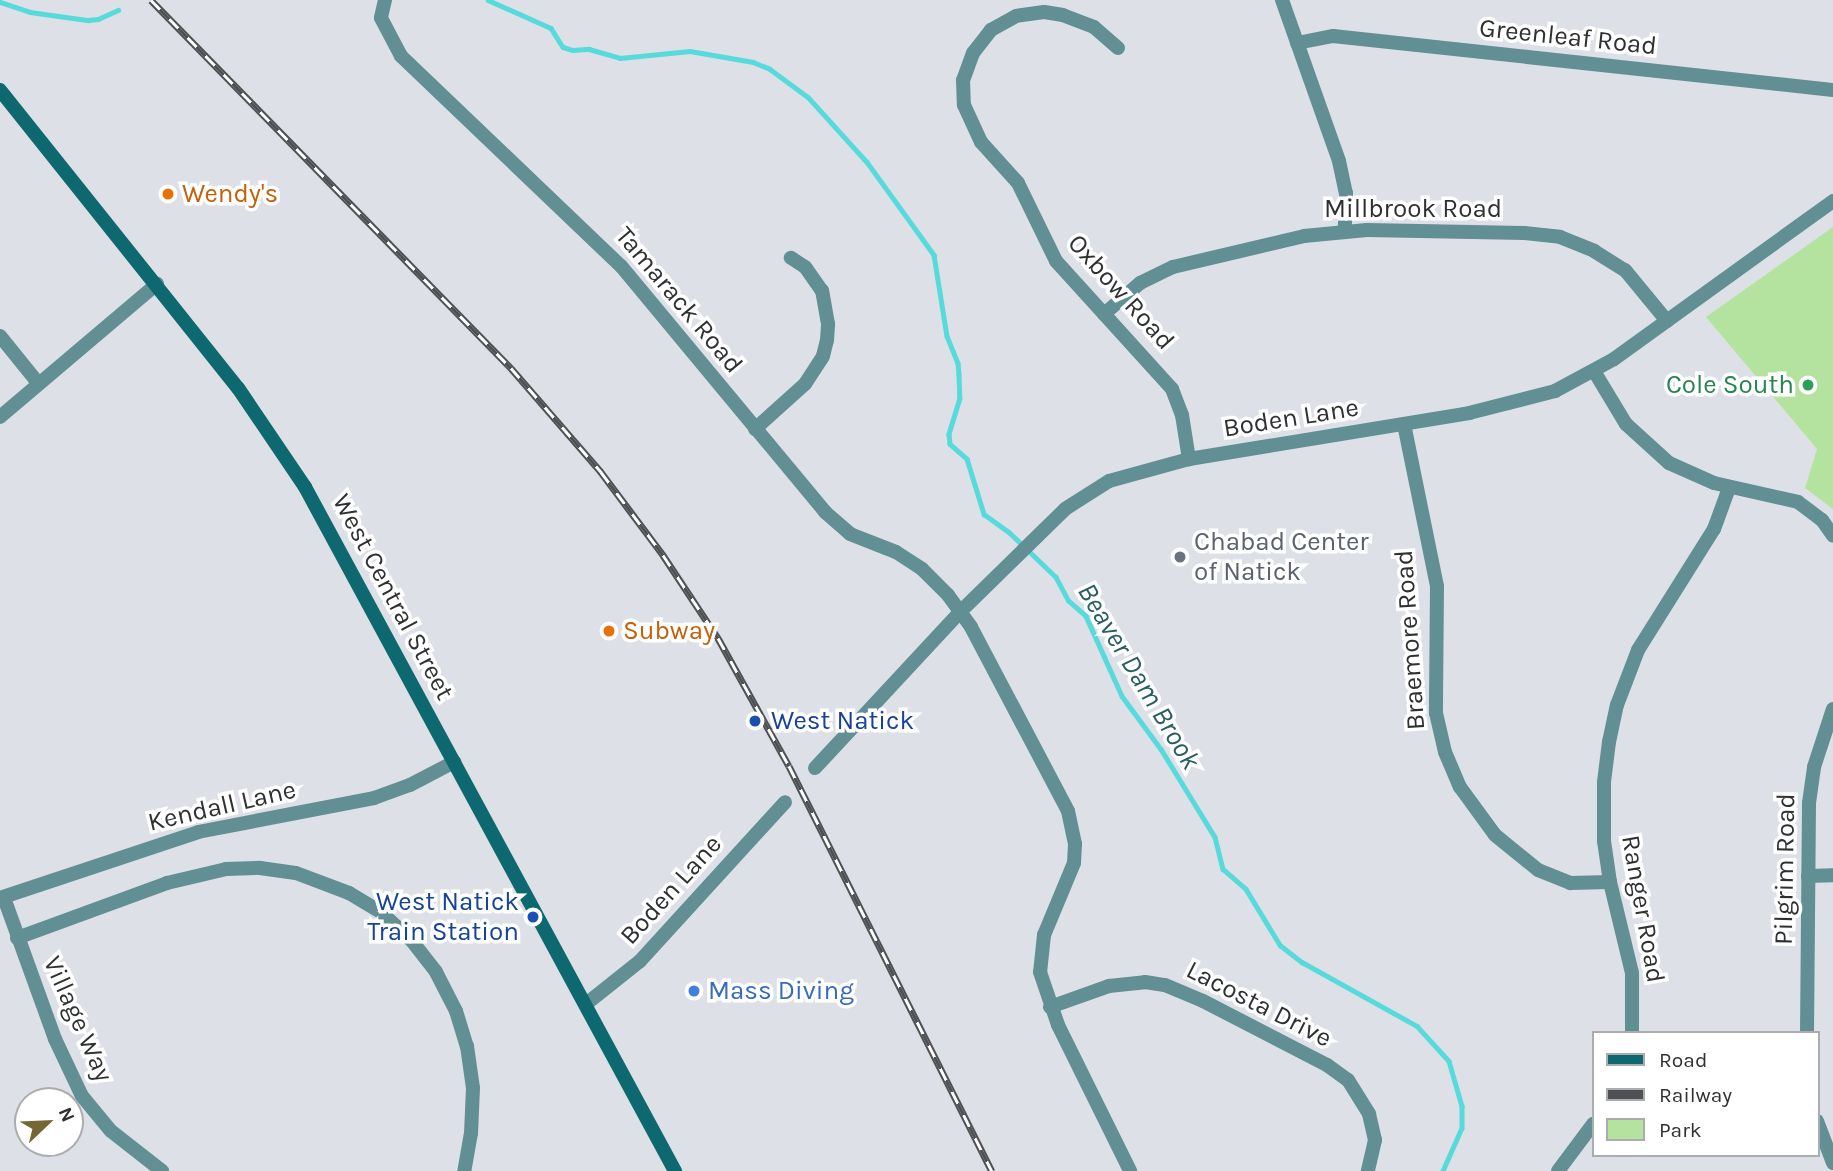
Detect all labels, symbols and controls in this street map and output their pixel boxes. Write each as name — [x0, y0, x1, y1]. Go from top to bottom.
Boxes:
street label: Greenleaf Road — [1478, 12, 1658, 62]
place label: Wendy's — [182, 178, 278, 210]
marker: Wendy's — [160, 186, 176, 202]
street label: Millbrook Road — [1324, 193, 1502, 225]
street label: Tamarack Road — [609, 220, 749, 380]
street label: Oxbow Road — [1061, 228, 1181, 356]
place label: Cole South — [1666, 369, 1794, 401]
marker: Cole South — [1800, 377, 1816, 393]
street label: Boden Lane — [1221, 392, 1361, 444]
street label: West Central Street — [326, 489, 460, 705]
place label: Chabad Center of Natick — [1194, 526, 1369, 588]
marker: Chabad Center of Natick — [1172, 549, 1188, 565]
street label: Braemore Road — [1388, 549, 1432, 731]
water label: Beaver Dam Brook — [1070, 577, 1208, 775]
place label: Subway — [623, 615, 715, 647]
marker: Subway — [601, 623, 617, 639]
place label: West Natick — [771, 705, 914, 737]
marker: West Natick — [745, 711, 765, 731]
street label: Kendall Lane — [145, 774, 299, 838]
street label: Pilgrim Road — [1768, 793, 1802, 945]
street label: Boden Lane — [614, 829, 728, 951]
street label: Ranger Road — [1615, 833, 1671, 985]
place label: West Natick Train Station — [367, 886, 519, 948]
marker: West Natick Train Station — [525, 909, 541, 925]
street label: Village Way — [36, 951, 120, 1087]
street label: Lacosta Drive — [1181, 954, 1337, 1054]
place label: Mass Diving — [708, 975, 854, 1007]
marker: Mass Diving — [686, 983, 702, 999]
legend — [1591, 1031, 1819, 1157]
text: Road — [1659, 1048, 1707, 1072]
text: Railway — [1659, 1083, 1732, 1107]
north arrow — [14, 1087, 84, 1157]
text: N — [54, 1104, 79, 1125]
text: Park — [1659, 1118, 1702, 1142]

